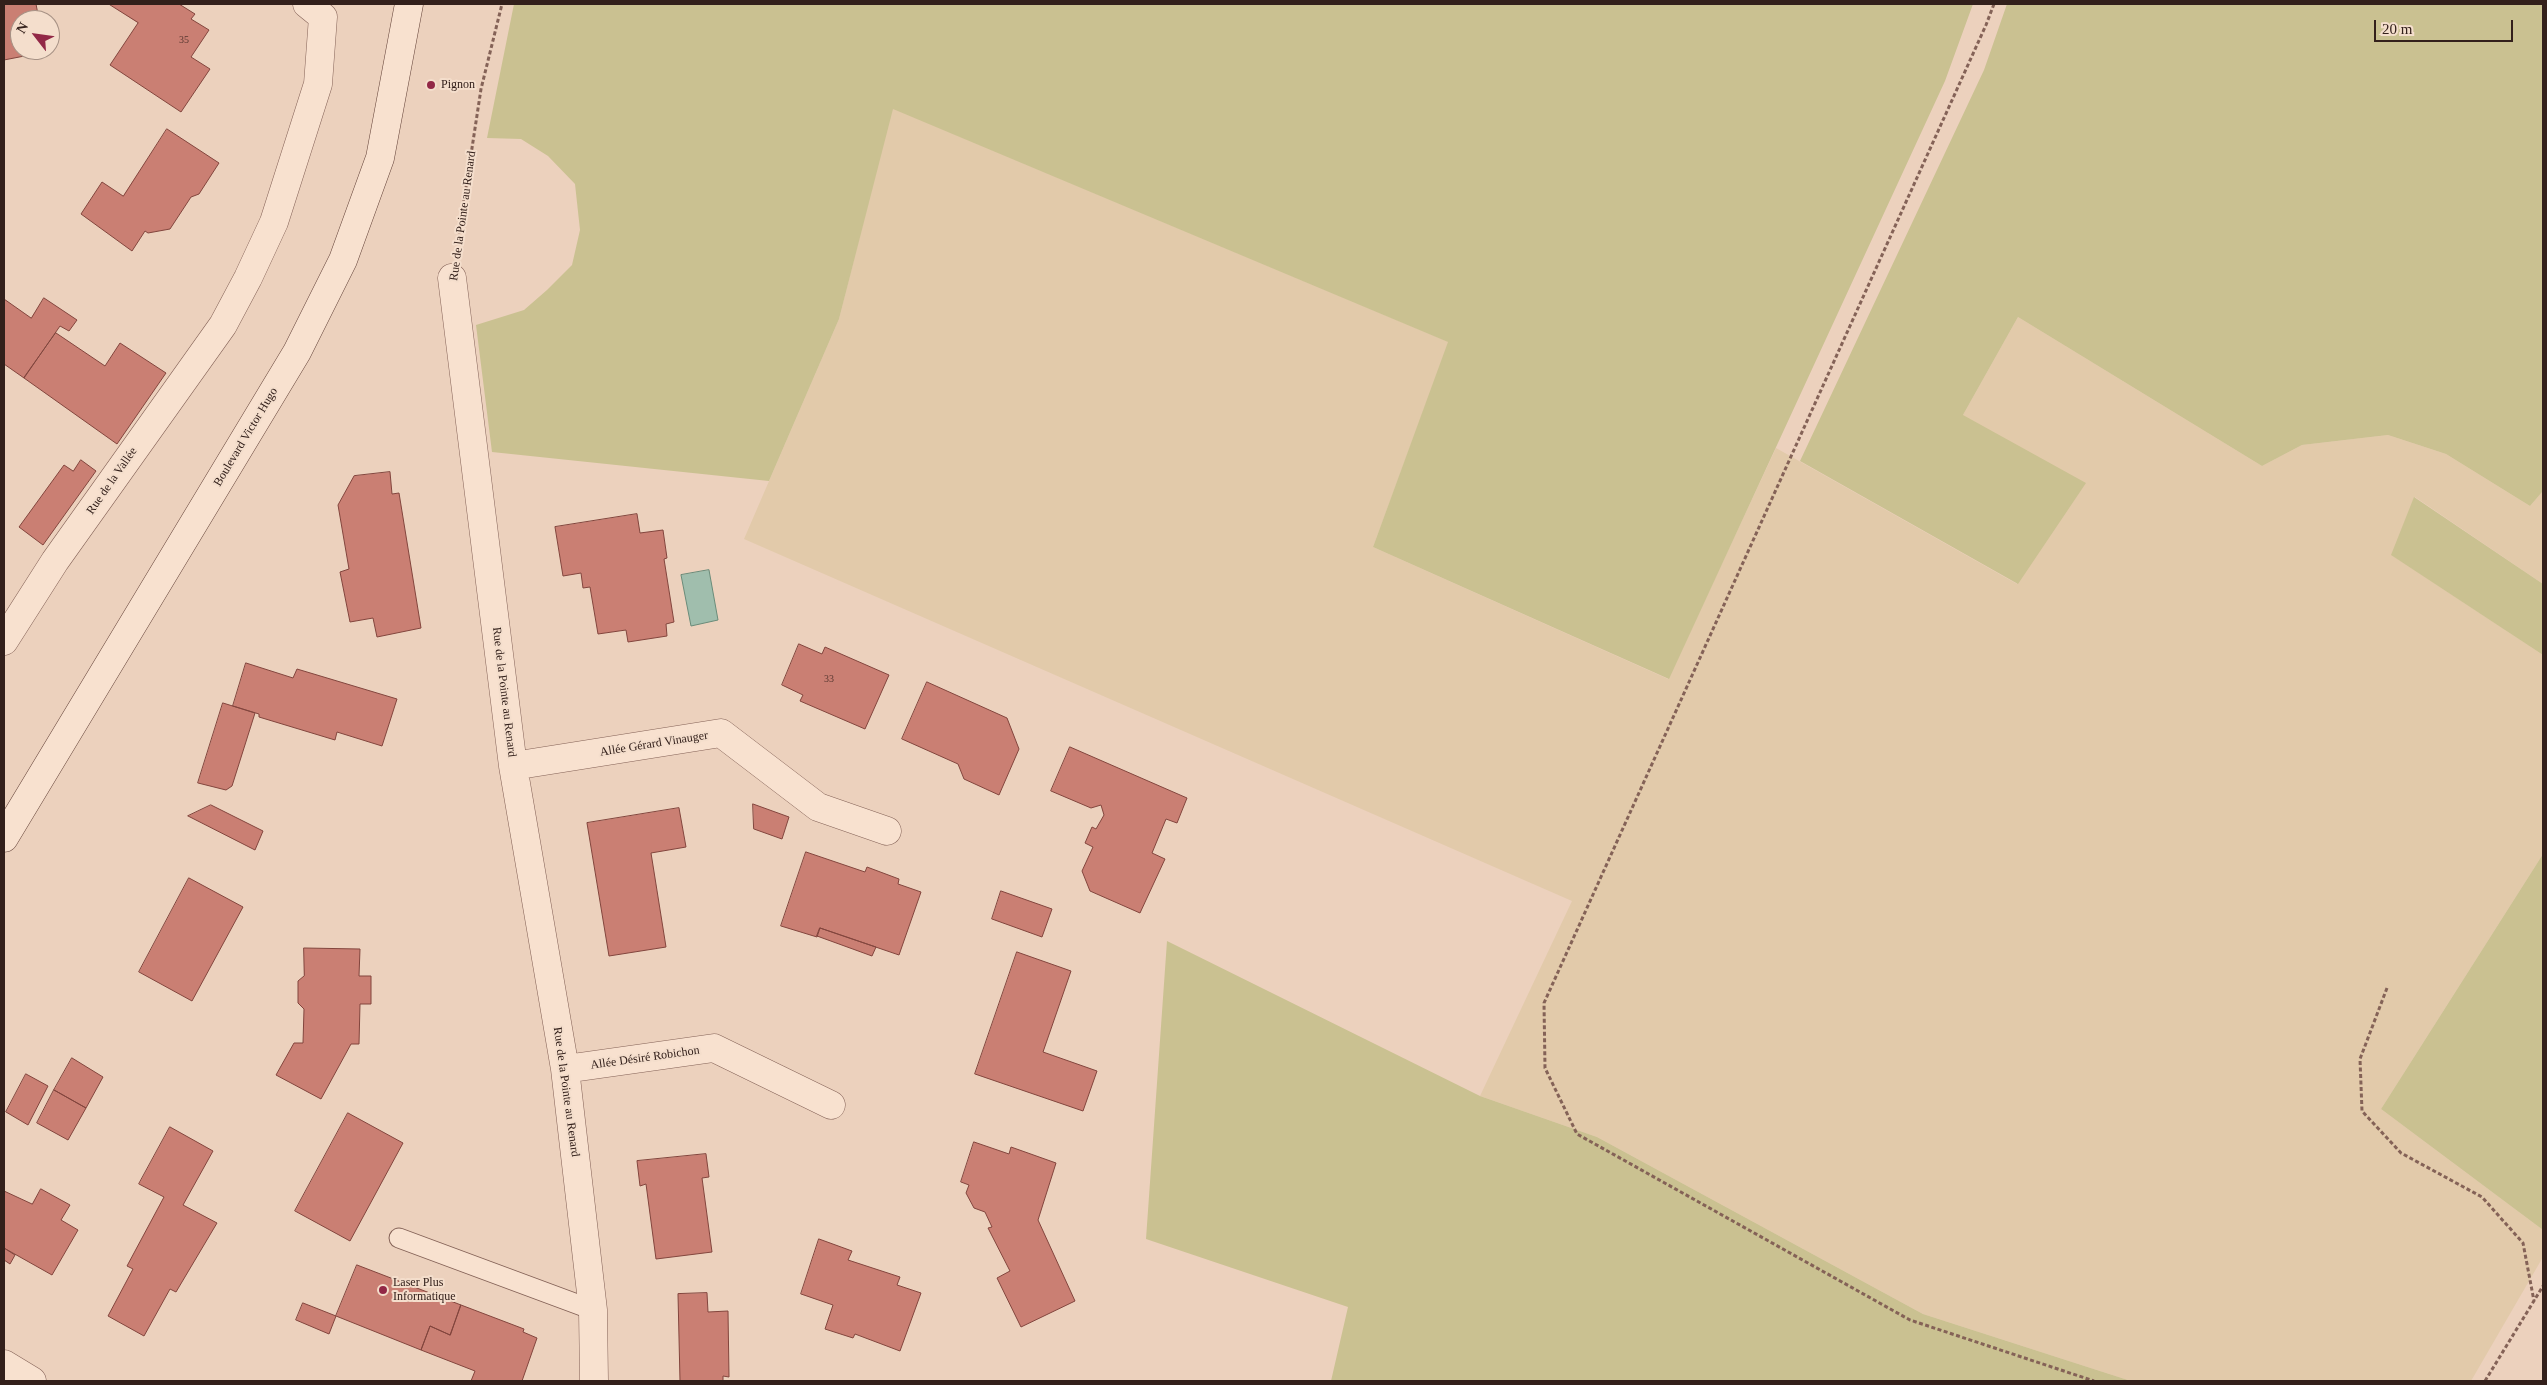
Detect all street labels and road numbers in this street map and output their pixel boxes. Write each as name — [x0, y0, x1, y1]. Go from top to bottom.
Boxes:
street label: Rue de la Pointe au Renard — [447, 150, 479, 282]
street label: Boulevard Victor Hugo — [211, 385, 281, 489]
street label: Rue de la Vallée — [84, 445, 140, 517]
street label: Rue de la Pointe au Renard — [489, 626, 519, 758]
street label: Allée Gérard Vinauger — [599, 728, 709, 760]
street label: Rue de la Pointe au Renard — [550, 1026, 582, 1158]
street label: Allée Désiré Robichon — [590, 1043, 700, 1073]

